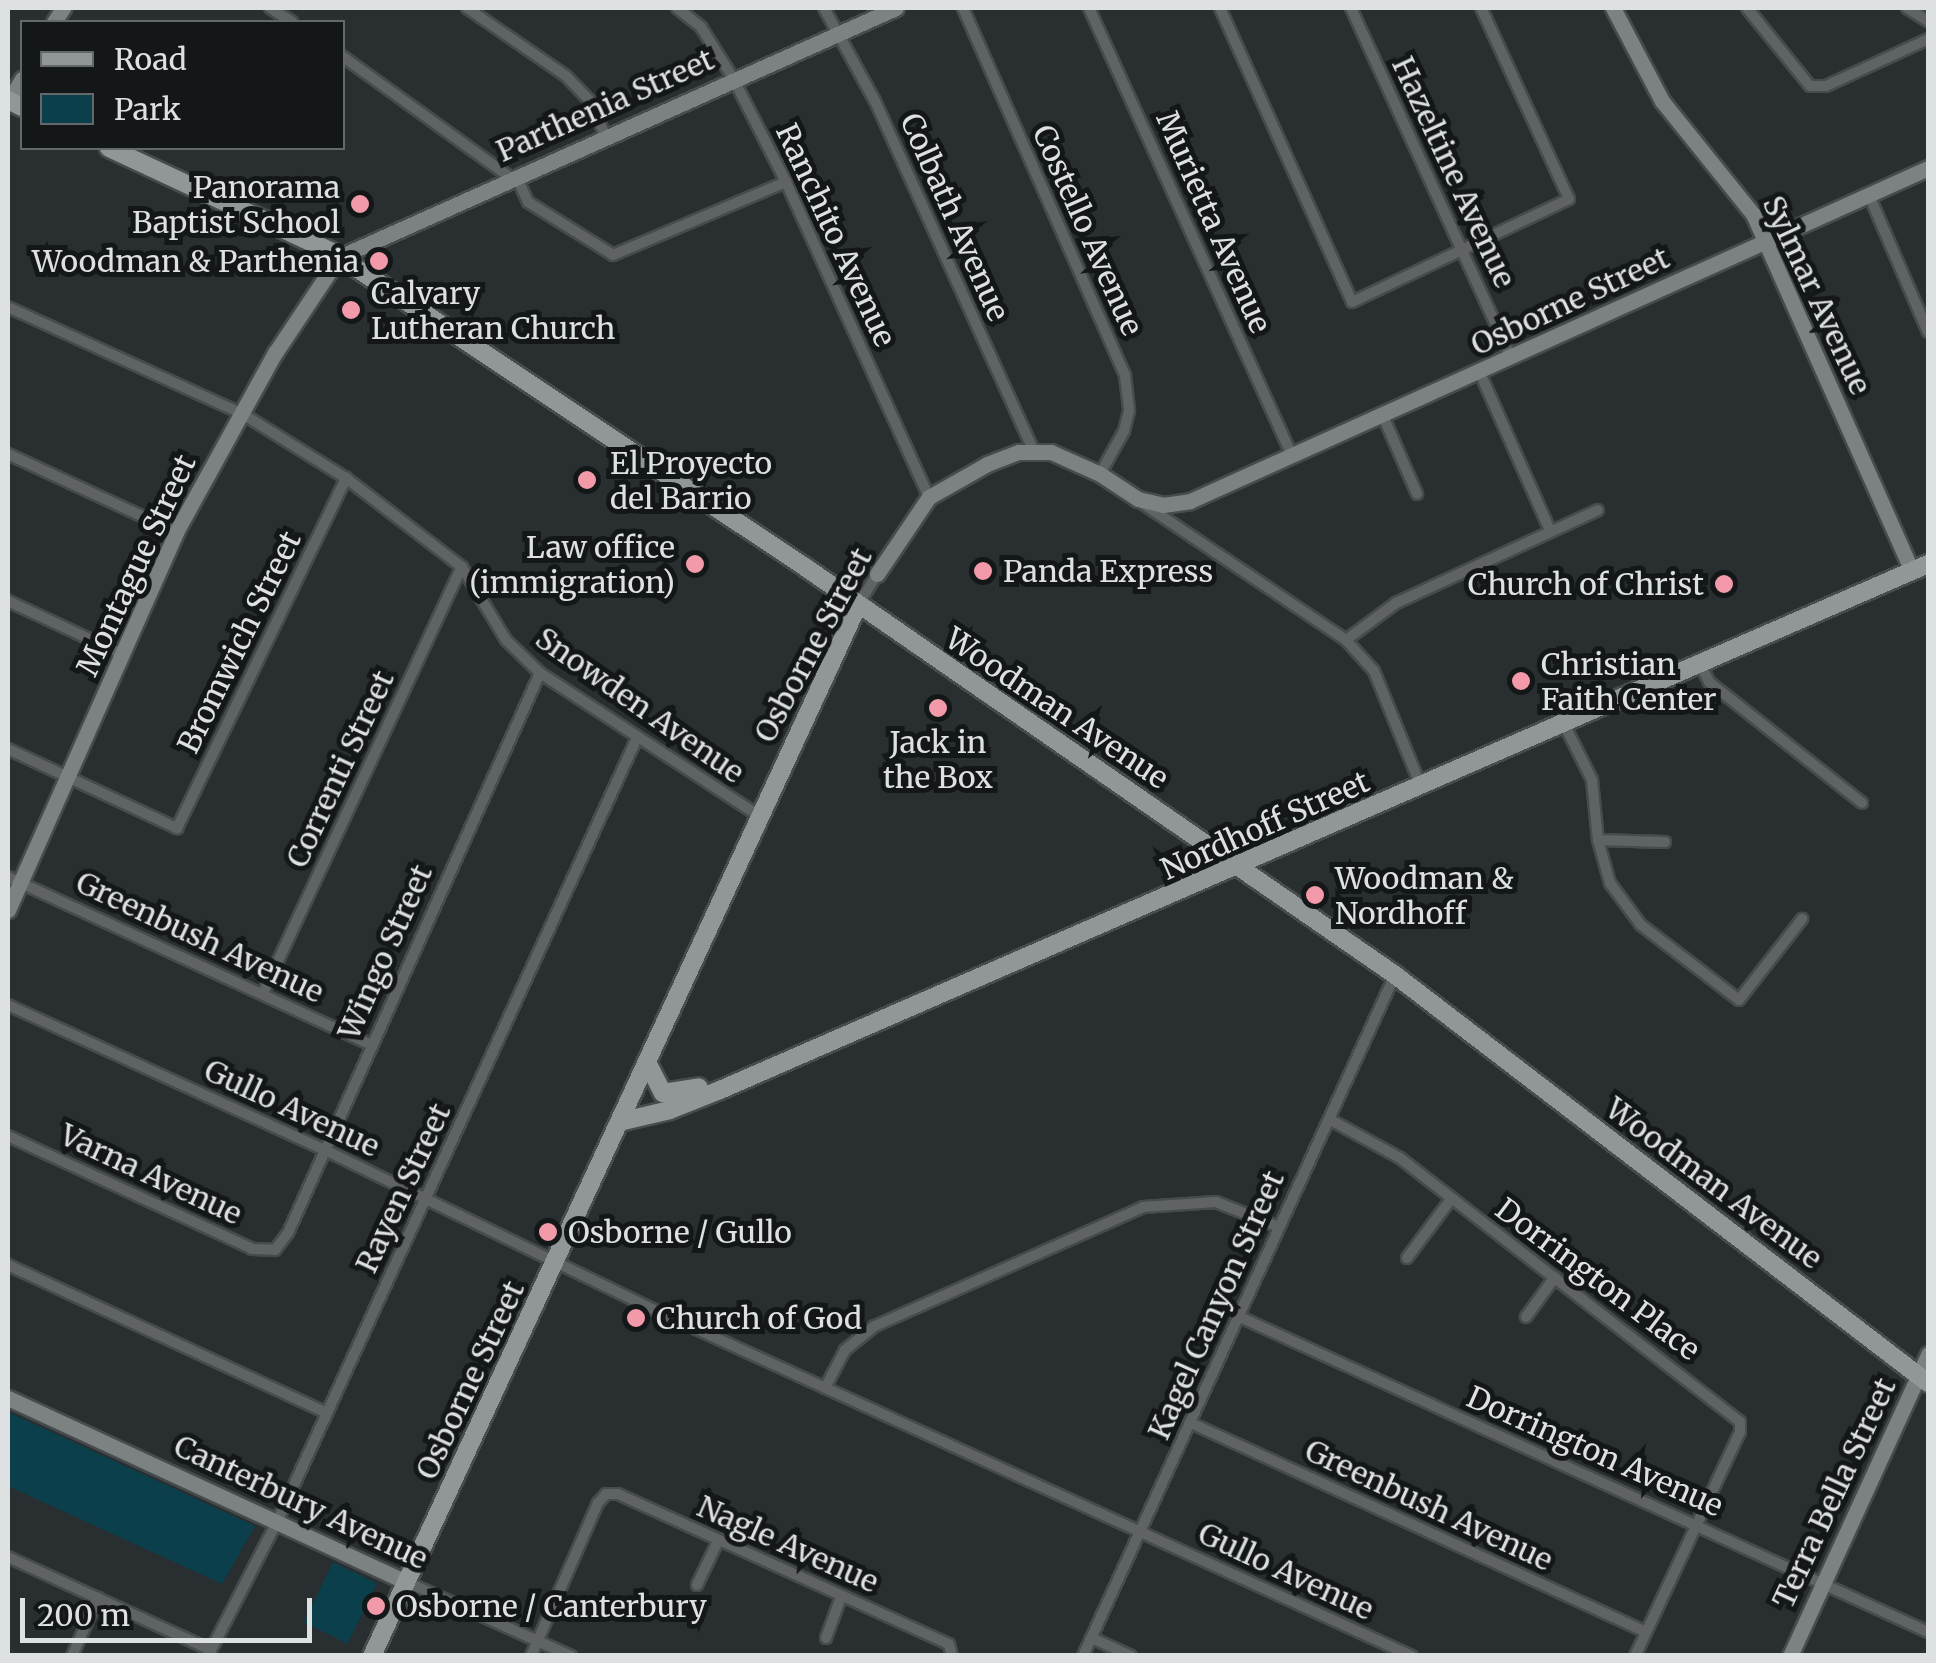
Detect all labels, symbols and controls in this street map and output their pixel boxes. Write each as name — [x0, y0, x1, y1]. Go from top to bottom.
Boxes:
legend — [20, 20, 345, 150]
text: Road — [114, 40, 187, 78]
street label: Parthenia Street — [491, 41, 719, 169]
street label: Hazeltine Avenue — [1385, 51, 1523, 293]
text: Park — [114, 90, 181, 128]
street label: Murietta Avenue — [1149, 106, 1279, 338]
street label: Colbath Avenue — [893, 108, 1017, 326]
street label: Ranchito Avenue — [769, 118, 903, 352]
street label: Costello Avenue — [1025, 119, 1151, 341]
place label: Panorama Baptist School — [132, 169, 340, 240]
street label: Sylmar Avenue — [1755, 190, 1879, 400]
marker: Panorama Baptist School — [349, 193, 371, 215]
street label: Osborne Street — [1465, 239, 1675, 363]
place label: Woodman & Parthenia — [32, 243, 359, 279]
marker: Woodman & Parthenia — [368, 250, 390, 272]
place label: Calvary Lutheran Church — [371, 275, 615, 346]
marker: Calvary Lutheran Church — [340, 299, 362, 321]
place label: El Proyecto del Barrio — [610, 445, 772, 516]
street label: Montague Street — [69, 449, 203, 681]
marker: El Proyecto del Barrio — [574, 467, 600, 493]
street label: Bromwich Street — [170, 525, 308, 759]
place label: Law office (immigration) — [469, 529, 675, 600]
street label: Osborne Street — [747, 542, 879, 748]
marker: Law office (immigration) — [684, 553, 706, 575]
place label: Panda Express — [1003, 553, 1213, 589]
marker: Panda Express — [972, 560, 994, 582]
place label: Church of Christ — [1468, 566, 1704, 602]
marker: Church of Christ — [1713, 573, 1735, 595]
street label: Snowden Avenue — [529, 620, 751, 790]
street label: Woodman Avenue — [939, 620, 1175, 796]
place label: Christian Faith Center — [1541, 646, 1716, 716]
street label: Correnti Street — [279, 665, 401, 873]
marker: Christian Faith Center — [1510, 670, 1532, 692]
marker: Jack in the Box — [927, 697, 949, 719]
place label: Jack in the Box — [883, 724, 993, 794]
street label: Nordhoff Street — [1155, 763, 1375, 887]
street label: Wingo Street — [330, 859, 440, 1045]
place label: Woodman & Nordhoff — [1335, 860, 1514, 930]
street label: Greenbush Avenue — [71, 864, 329, 1010]
marker: Woodman & Nordhoff — [1304, 884, 1326, 906]
street label: Gullo Avenue — [199, 1052, 385, 1164]
street label: Woodman Avenue — [1599, 1090, 1829, 1276]
street label: Rayen Street — [348, 1098, 458, 1278]
street label: Varna Avenue — [54, 1116, 248, 1232]
street label: Kagel Canyon Street — [1141, 1165, 1291, 1445]
street label: Dorrington Place — [1489, 1191, 1707, 1367]
place label: Osborne / Gullo — [568, 1214, 792, 1250]
marker: Osborne / Gullo — [537, 1221, 559, 1243]
street label: Osborne Street — [408, 1275, 532, 1485]
place label: Church of God — [656, 1300, 862, 1336]
marker: Church of God — [625, 1307, 647, 1329]
street label: Terra Bella Street — [1765, 1372, 1903, 1614]
street label: Dorrington Avenue — [1462, 1378, 1728, 1524]
street label: Canterbury Avenue — [169, 1427, 433, 1577]
street label: Greenbush Avenue — [1300, 1432, 1558, 1578]
street label: Nagle Avenue — [692, 1488, 884, 1600]
street label: Gullo Avenue — [1193, 1515, 1379, 1627]
scale bar — [25, 1578, 318, 1640]
place label: Osborne / Canterbury — [396, 1588, 707, 1624]
marker: Osborne / Canterbury — [365, 1595, 387, 1617]
text: 200 m — [37, 1596, 130, 1634]

